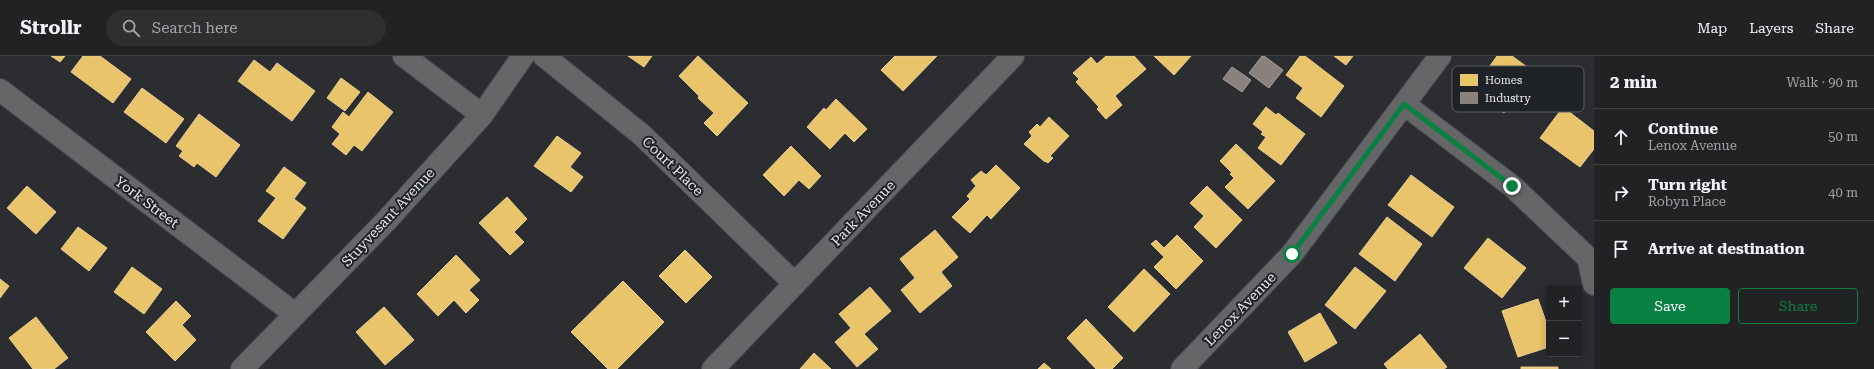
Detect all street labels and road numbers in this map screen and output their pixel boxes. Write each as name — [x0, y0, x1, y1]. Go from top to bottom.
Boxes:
street label: Court Place — [639, 133, 707, 199]
street label: Stuyvesant Avenue — [338, 164, 438, 270]
street label: York Street — [112, 173, 182, 231]
street label: Park Avenue — [828, 177, 898, 249]
street label: Lenox Avenue — [1201, 269, 1279, 349]

